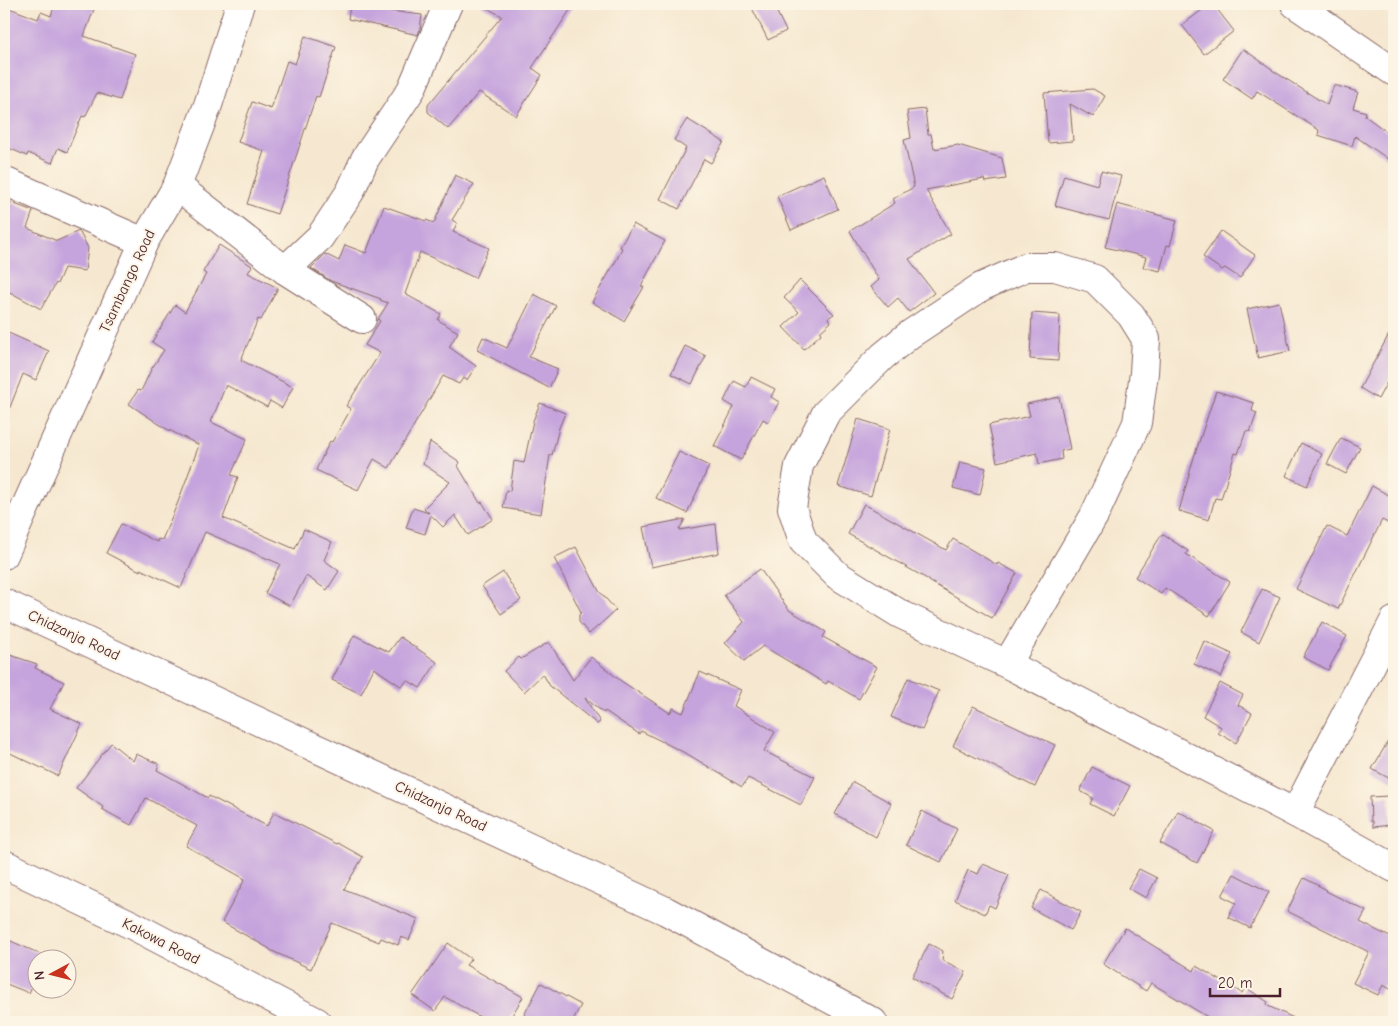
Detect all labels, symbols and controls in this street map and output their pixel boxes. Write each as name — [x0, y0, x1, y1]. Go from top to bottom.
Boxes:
street label: Tsambango Road — [95, 227, 159, 335]
street label: Chidzanja Road — [25, 606, 123, 664]
street label: Chidzanja Road — [392, 777, 490, 835]
street label: Kakowa Road — [119, 914, 203, 968]
north arrow — [28, 948, 78, 998]
scale bar — [1210, 966, 1280, 998]
text: N — [31, 970, 49, 981]
text: 20 m — [1218, 974, 1252, 992]

